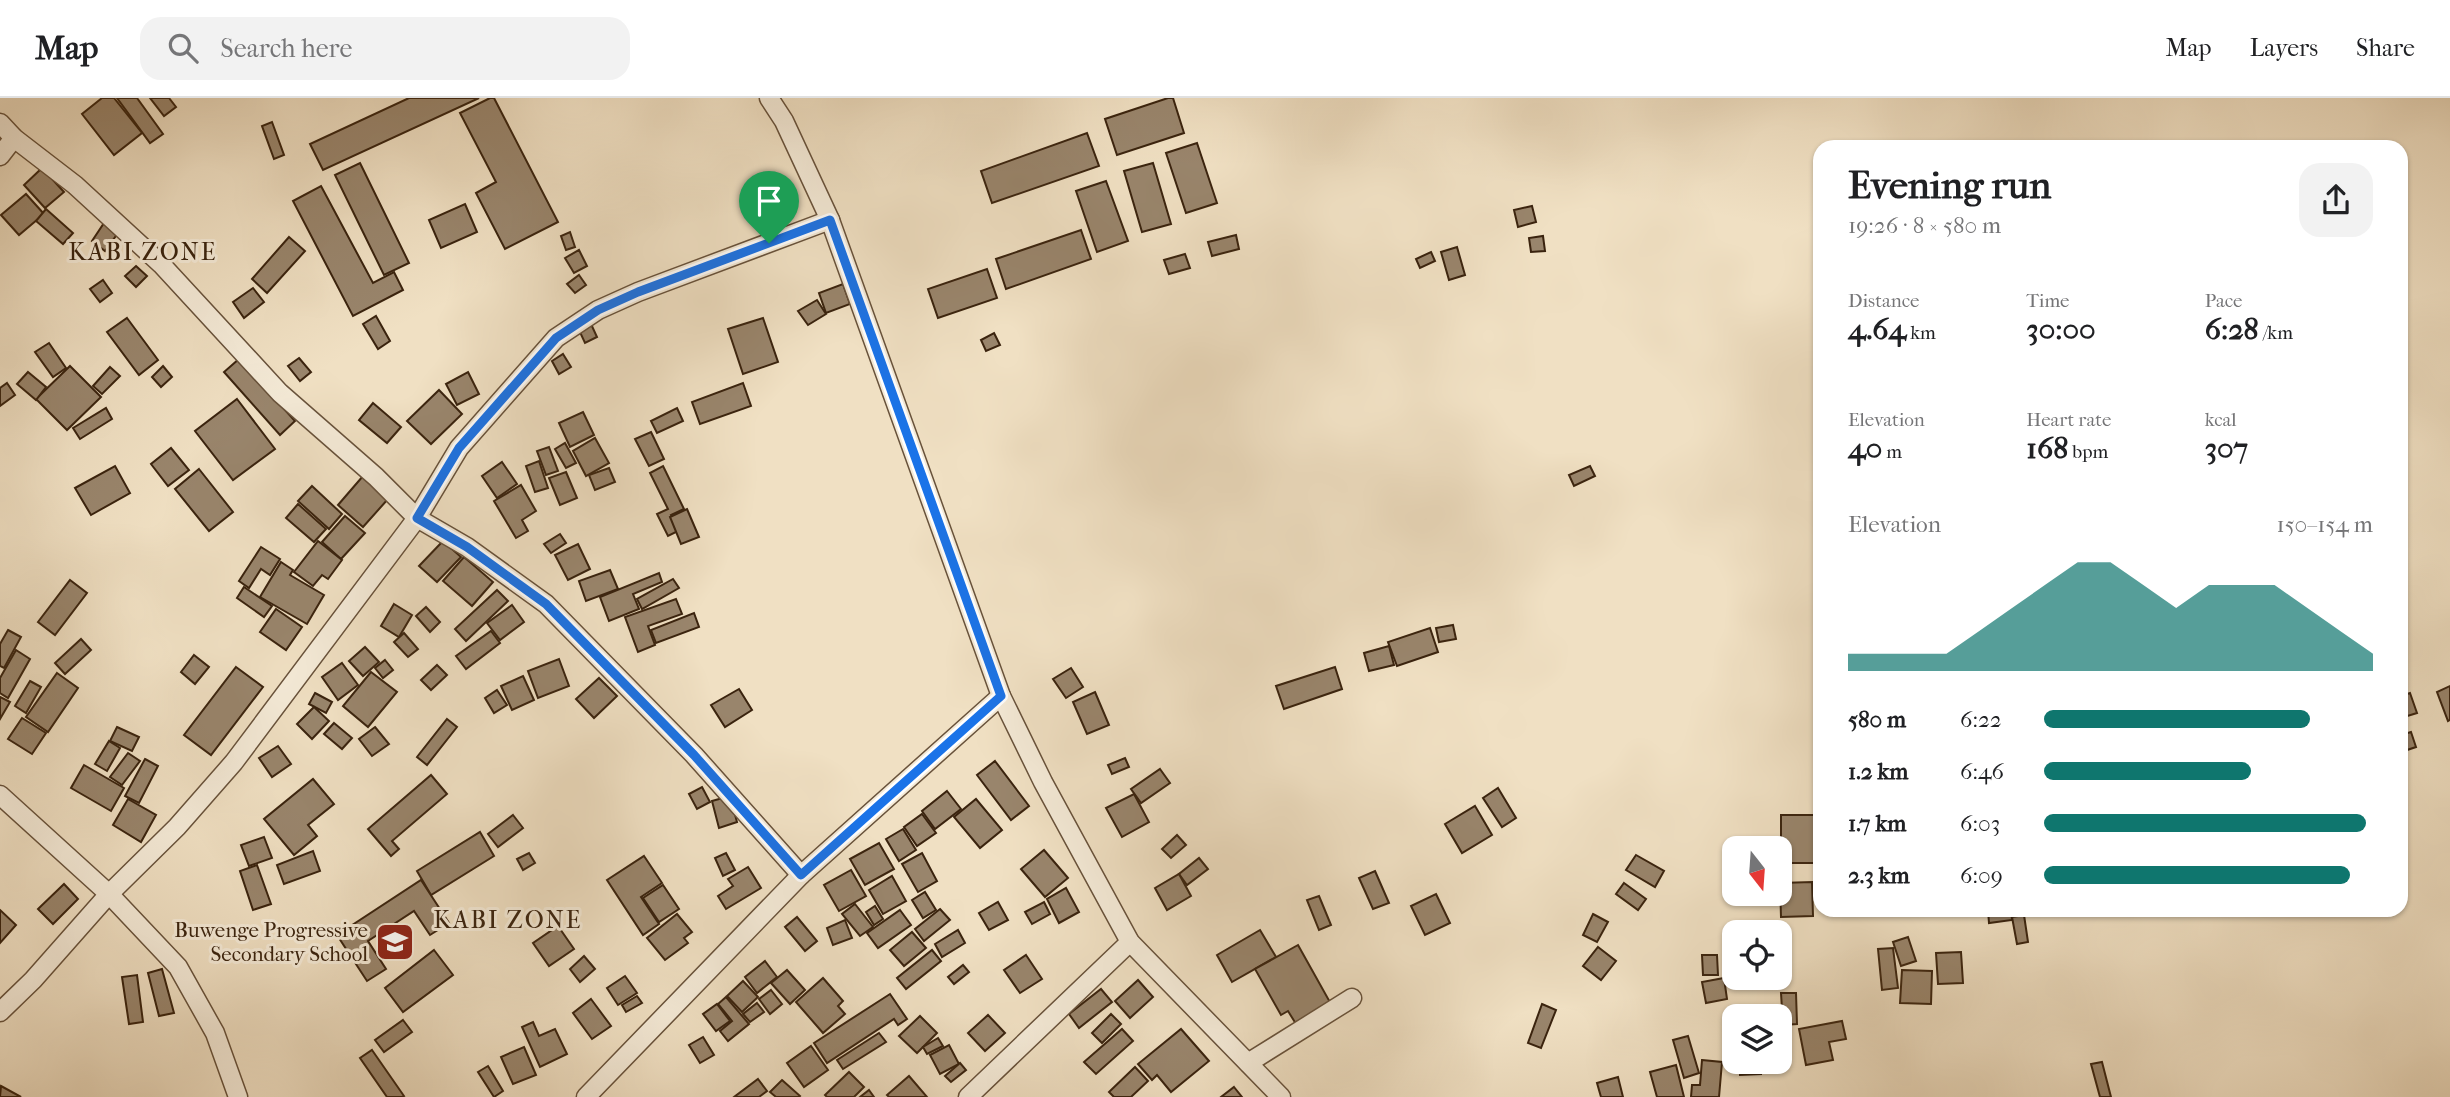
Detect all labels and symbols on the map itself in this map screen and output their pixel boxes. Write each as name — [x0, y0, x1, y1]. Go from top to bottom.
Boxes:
pin — [739, 171, 799, 243]
district label: KABI ZONE — [69, 238, 217, 266]
north arrow — [1722, 836, 1792, 906]
district label: KABI ZONE — [434, 906, 582, 934]
place label: Buwenge Progressive Secondary School — [174, 918, 368, 966]
school or university icon: Buwenge Progressive Secondary School — [374, 921, 416, 963]

